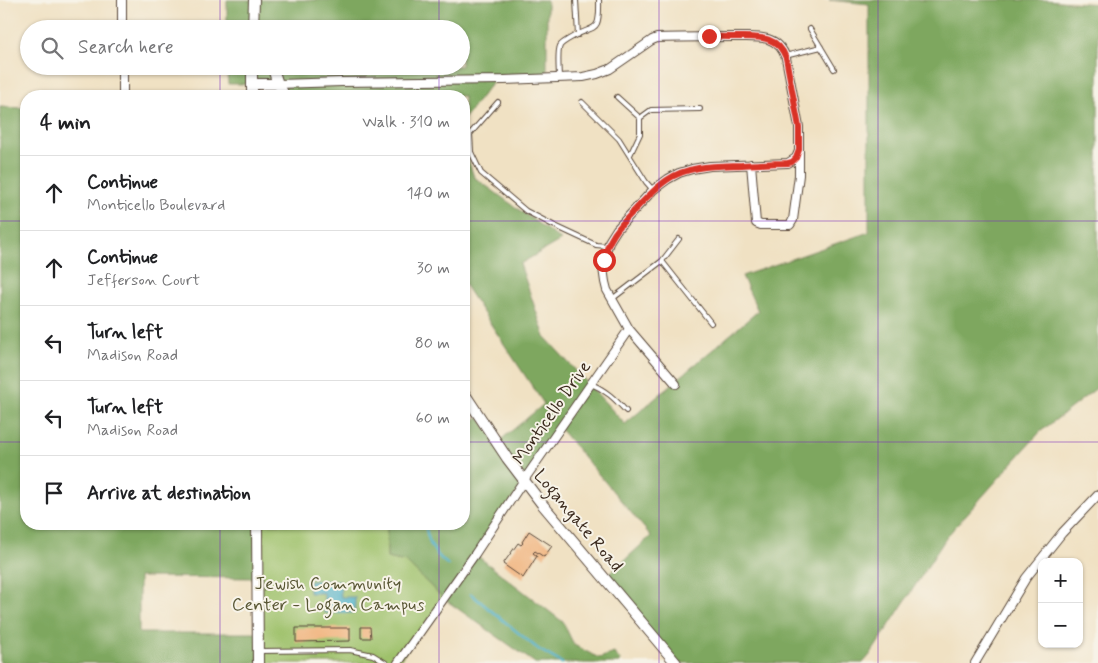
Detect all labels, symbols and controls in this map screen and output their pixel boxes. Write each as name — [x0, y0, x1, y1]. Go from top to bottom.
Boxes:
search box — [20, 20, 470, 75]
route end — [698, 25, 721, 48]
icon: search — [38, 34, 66, 62]
text: Search here — [78, 35, 174, 60]
text: 4 min — [40, 109, 91, 137]
text: Walk · 310 m — [362, 112, 450, 133]
text: Continue — [87, 170, 158, 195]
icon: ahead — [40, 179, 68, 207]
text: 140 m — [406, 183, 450, 204]
text: Monticello Boulevard — [87, 195, 225, 216]
text: Continue — [87, 245, 158, 270]
route start — [593, 249, 616, 272]
icon: ahead — [40, 254, 68, 282]
text: 30 m — [417, 258, 450, 279]
text: Jefferson Court — [87, 270, 200, 291]
text: Turn left — [87, 320, 163, 345]
icon: left — [40, 329, 68, 357]
text: 80 m — [415, 333, 450, 354]
text: Madison Road — [87, 345, 178, 366]
street label: Monticello Drive — [507, 356, 597, 470]
text: Turn left — [87, 395, 163, 420]
icon: left — [40, 404, 68, 432]
text: 60 m — [416, 408, 450, 429]
text: Madison Road — [87, 420, 178, 441]
street label: Logangate Road — [526, 465, 628, 579]
icon: arrive — [40, 479, 68, 507]
text: Arrive at destination — [87, 481, 251, 506]
map controls — [1038, 558, 1083, 648]
button: + — [1038, 558, 1083, 603]
park label: Jewish Community Center - Logan Campus — [232, 572, 424, 619]
button: − — [1038, 603, 1083, 648]

